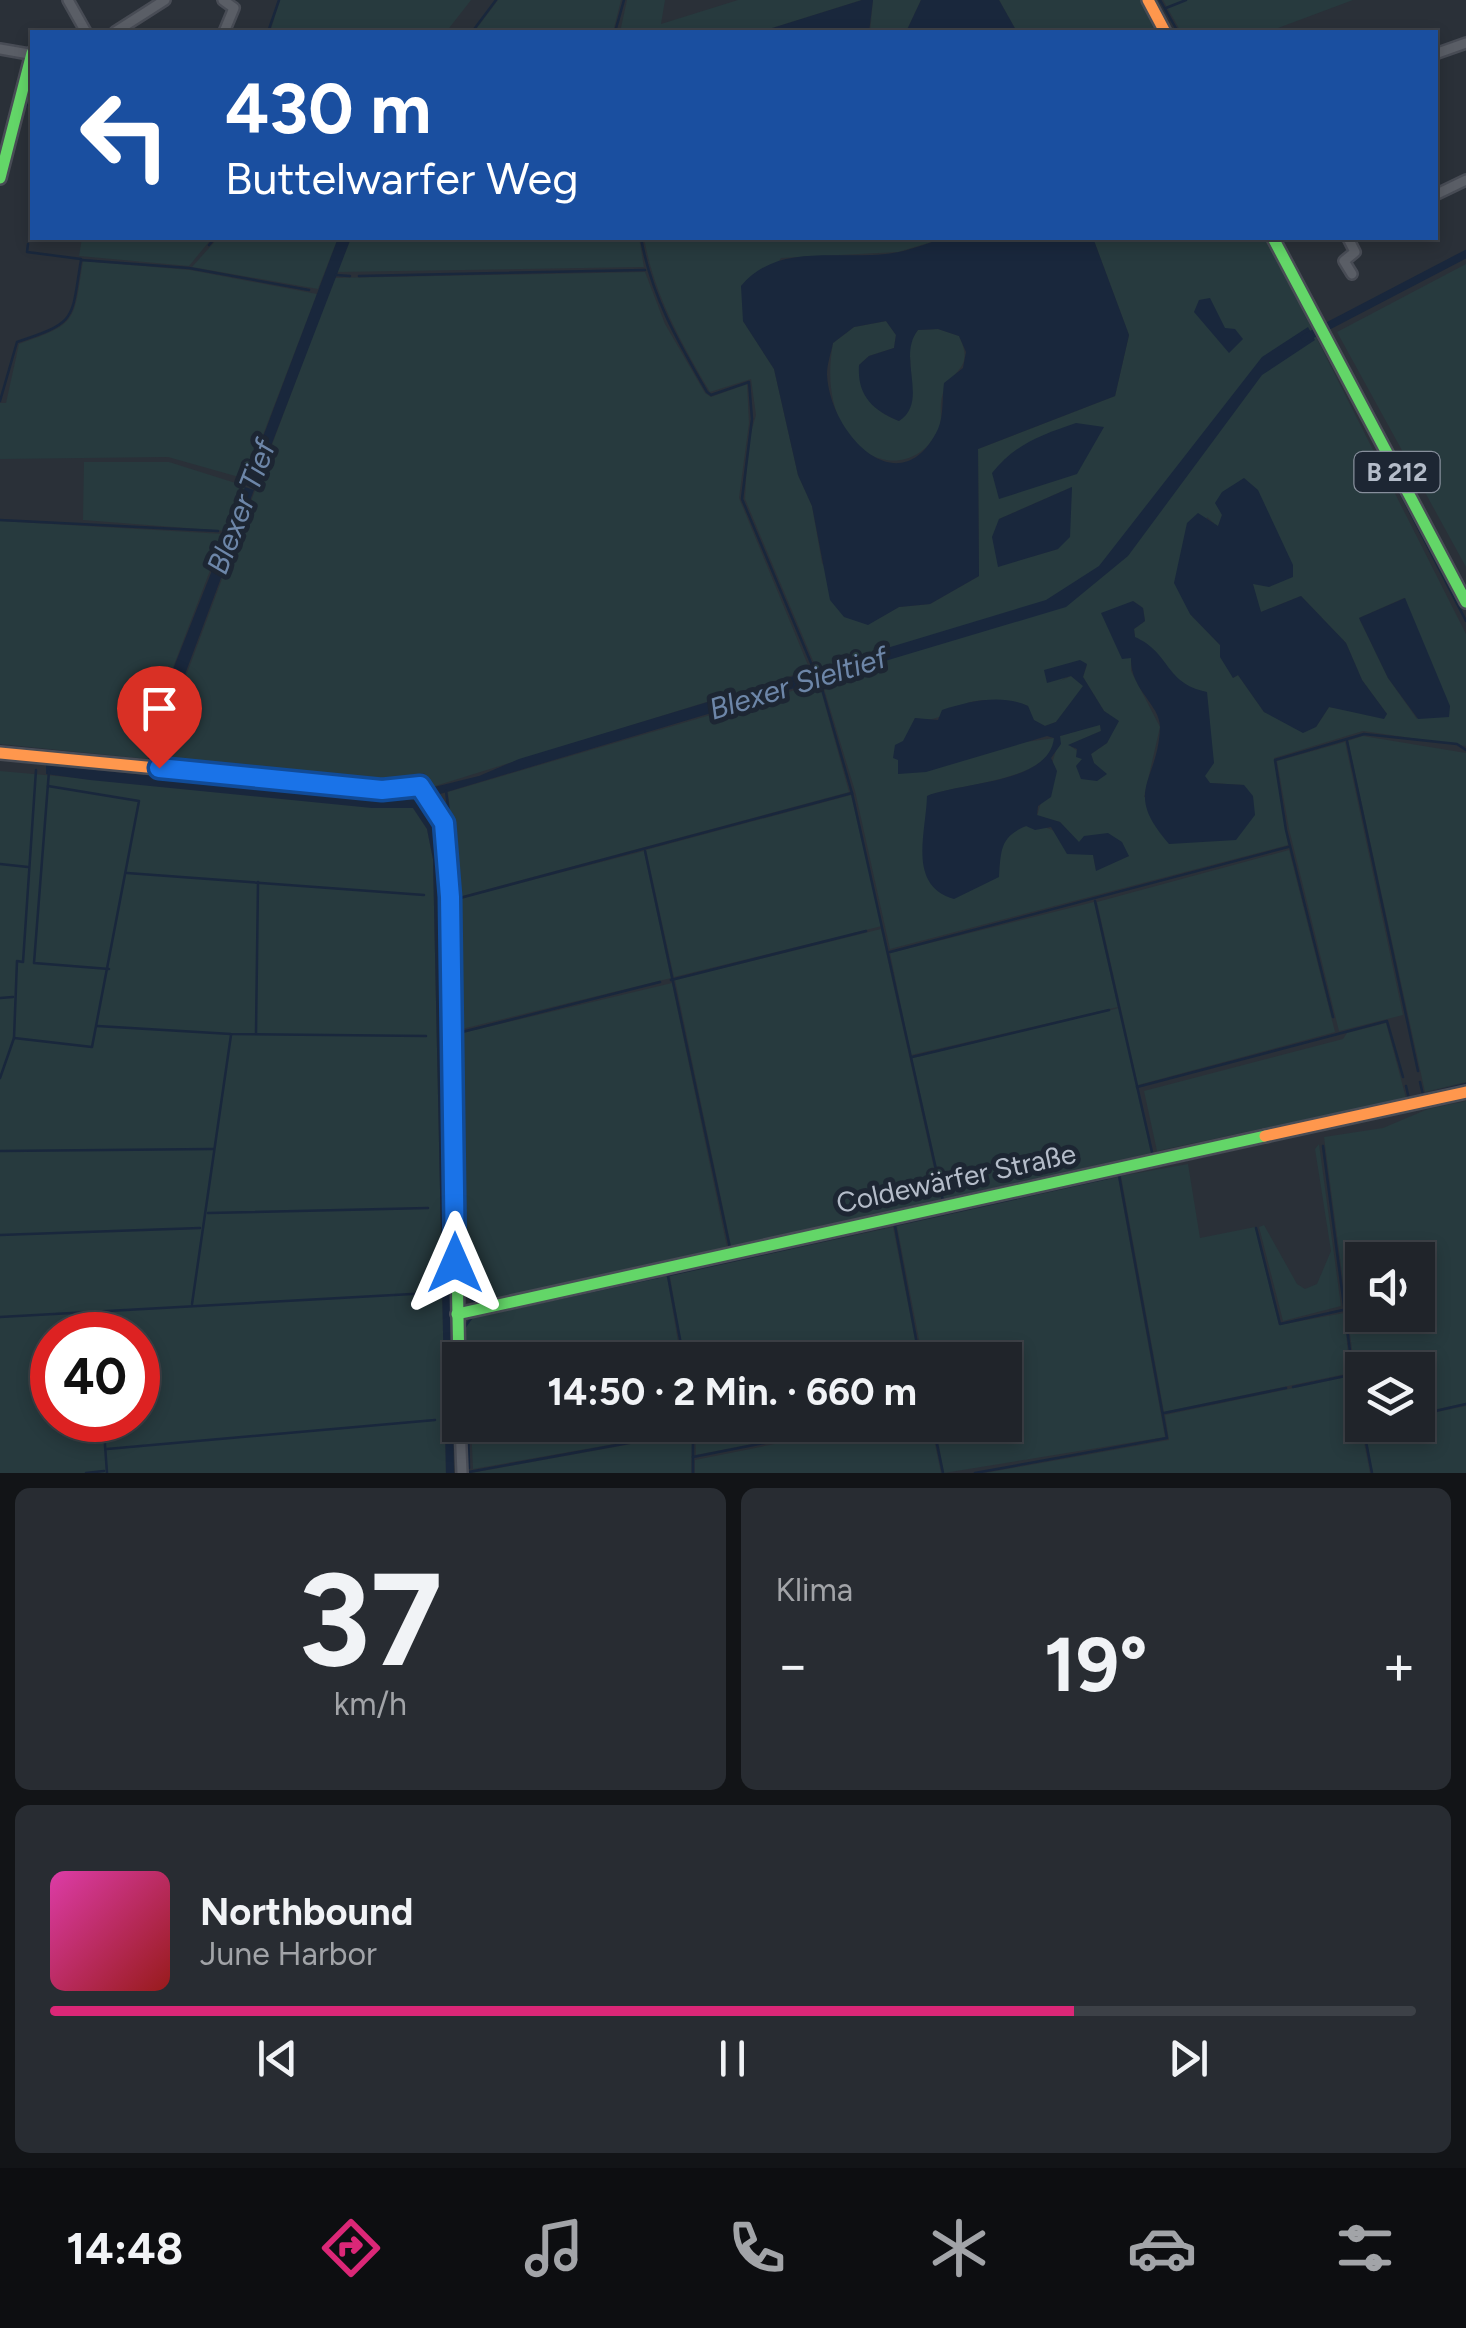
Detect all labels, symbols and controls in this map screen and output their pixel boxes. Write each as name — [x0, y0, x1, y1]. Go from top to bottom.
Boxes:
text: 430 m — [225, 66, 431, 151]
icon: left — [60, 70, 190, 200]
text: Buttelwarfer Weg — [225, 151, 579, 205]
water label: Blexer Tief — [199, 432, 285, 579]
road number: B 212 — [1354, 452, 1440, 492]
water label: Blexer Sieltief — [705, 638, 894, 728]
pin — [117, 666, 202, 769]
icon: arrive — [132, 681, 187, 736]
street label: Coldewärfer Straße — [833, 1136, 1079, 1220]
position arrow — [403, 1211, 507, 1315]
map controls — [1345, 1242, 1435, 1442]
button: sound — [1345, 1242, 1435, 1332]
speed limit sign: 40 — [30, 1312, 160, 1442]
button: layers — [1345, 1352, 1435, 1442]
text: 14:50 · 2 Min. · 660 m — [547, 1369, 917, 1415]
text: 37 — [298, 1542, 443, 1698]
text: Klima — [776, 1571, 853, 1609]
text: 19° — [1044, 1620, 1148, 1710]
text: − — [776, 1632, 810, 1698]
text: + — [1382, 1632, 1416, 1698]
text: km/h — [334, 1685, 407, 1723]
text: Northbound — [200, 1889, 413, 1935]
text: June Harbor — [200, 1935, 377, 1973]
icon: previous — [250, 2031, 305, 2086]
icon: pause — [705, 2031, 760, 2086]
icon: next — [1161, 2031, 1216, 2086]
icon: directions — [316, 2213, 386, 2283]
icon: music — [519, 2213, 589, 2283]
icon: phone — [722, 2213, 792, 2283]
icon: climate — [924, 2213, 994, 2283]
icon: car — [1127, 2213, 1197, 2283]
icon: filters — [1330, 2213, 1400, 2283]
text: 14:48 — [66, 2221, 183, 2275]

